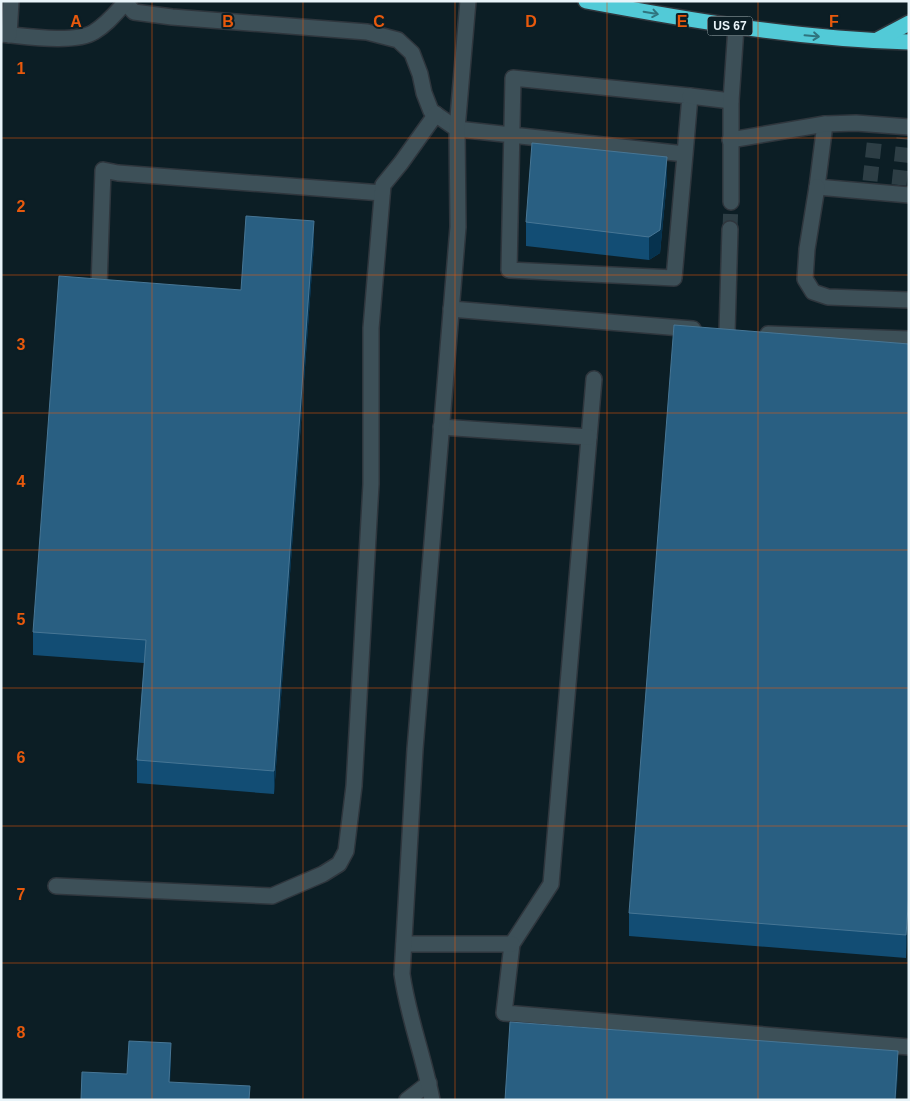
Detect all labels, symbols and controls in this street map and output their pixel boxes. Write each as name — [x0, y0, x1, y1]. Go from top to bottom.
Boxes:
one-way arrow — [643, 8, 659, 18]
text: A — [70, 13, 82, 30]
text: B — [222, 13, 234, 30]
text: C — [373, 13, 385, 30]
text: D — [525, 13, 537, 30]
text: E — [677, 13, 688, 30]
text: F — [829, 13, 839, 30]
road number: US 67 — [708, 16, 752, 36]
one-way arrow — [804, 31, 820, 40]
text: 1 — [17, 60, 26, 77]
text: 2 — [17, 198, 26, 215]
text: 3 — [17, 336, 26, 353]
text: 4 — [17, 473, 26, 490]
text: 5 — [17, 611, 26, 628]
text: 6 — [17, 749, 26, 766]
text: 7 — [17, 886, 26, 903]
text: 8 — [17, 1024, 26, 1041]

